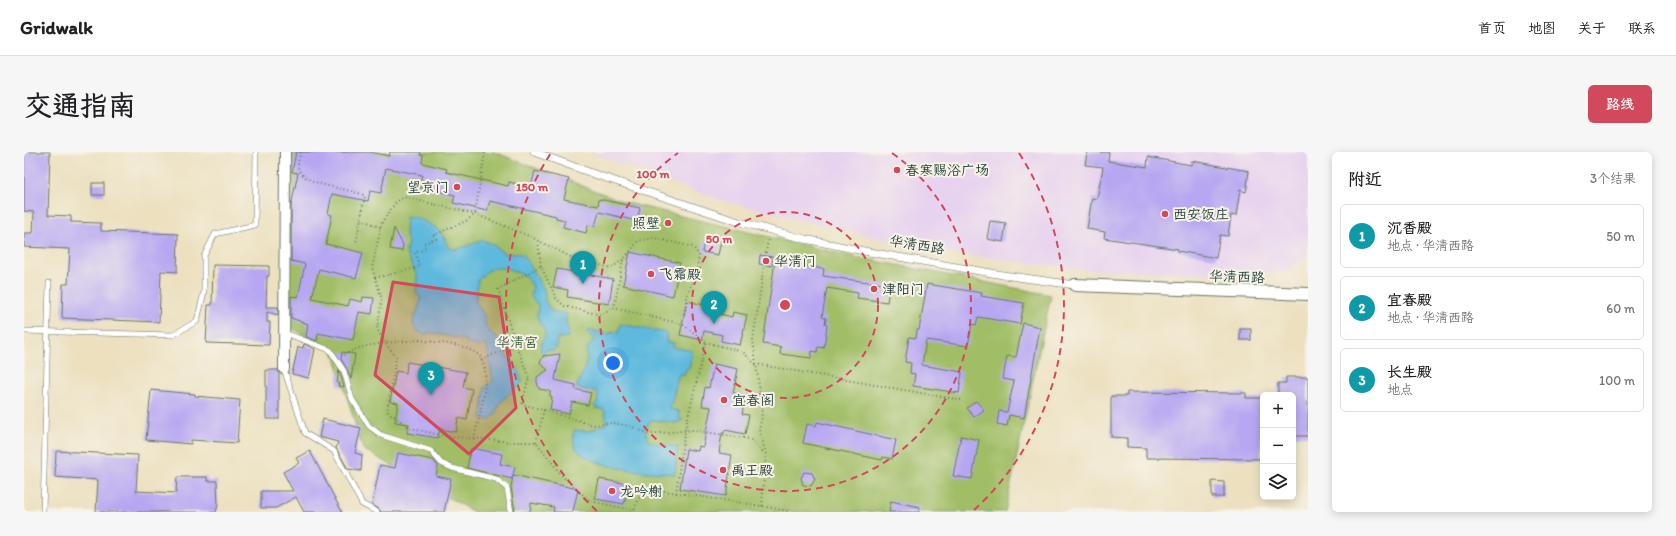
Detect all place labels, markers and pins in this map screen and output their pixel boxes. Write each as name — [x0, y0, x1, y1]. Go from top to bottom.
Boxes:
place label: 春寒赐浴广场 — [905, 162, 989, 179]
marker: 春寒赐浴广场 — [892, 165, 902, 175]
place label: 望京门 — [407, 179, 449, 196]
marker: 望京门 — [452, 182, 462, 192]
place label: 西安饭庄 — [1173, 206, 1229, 223]
marker: 西安饭庄 — [1160, 209, 1170, 219]
place label: 照壁 — [632, 215, 660, 232]
marker: 照壁 — [663, 218, 673, 228]
pin: 1 — [570, 251, 596, 284]
place label: 华清门 — [774, 253, 816, 270]
marker: 华清门 — [761, 256, 771, 266]
place label: 飞霜殿 — [659, 266, 701, 283]
marker: 飞霜殿 — [646, 269, 656, 279]
place label: 津阳门 — [882, 281, 924, 298]
marker: 津阳门 — [869, 284, 879, 294]
pin: 2 — [701, 291, 727, 324]
centre of rings — [778, 298, 792, 312]
pin: 3 — [418, 362, 444, 395]
place label: 宜春阁 — [732, 392, 774, 409]
marker: 宜春阁 — [719, 395, 729, 405]
place label: 禹王殿 — [731, 462, 773, 479]
marker: 禹王殿 — [718, 465, 728, 475]
place label: 龙吟榭 — [620, 483, 662, 500]
marker: 龙吟榭 — [607, 486, 617, 496]

